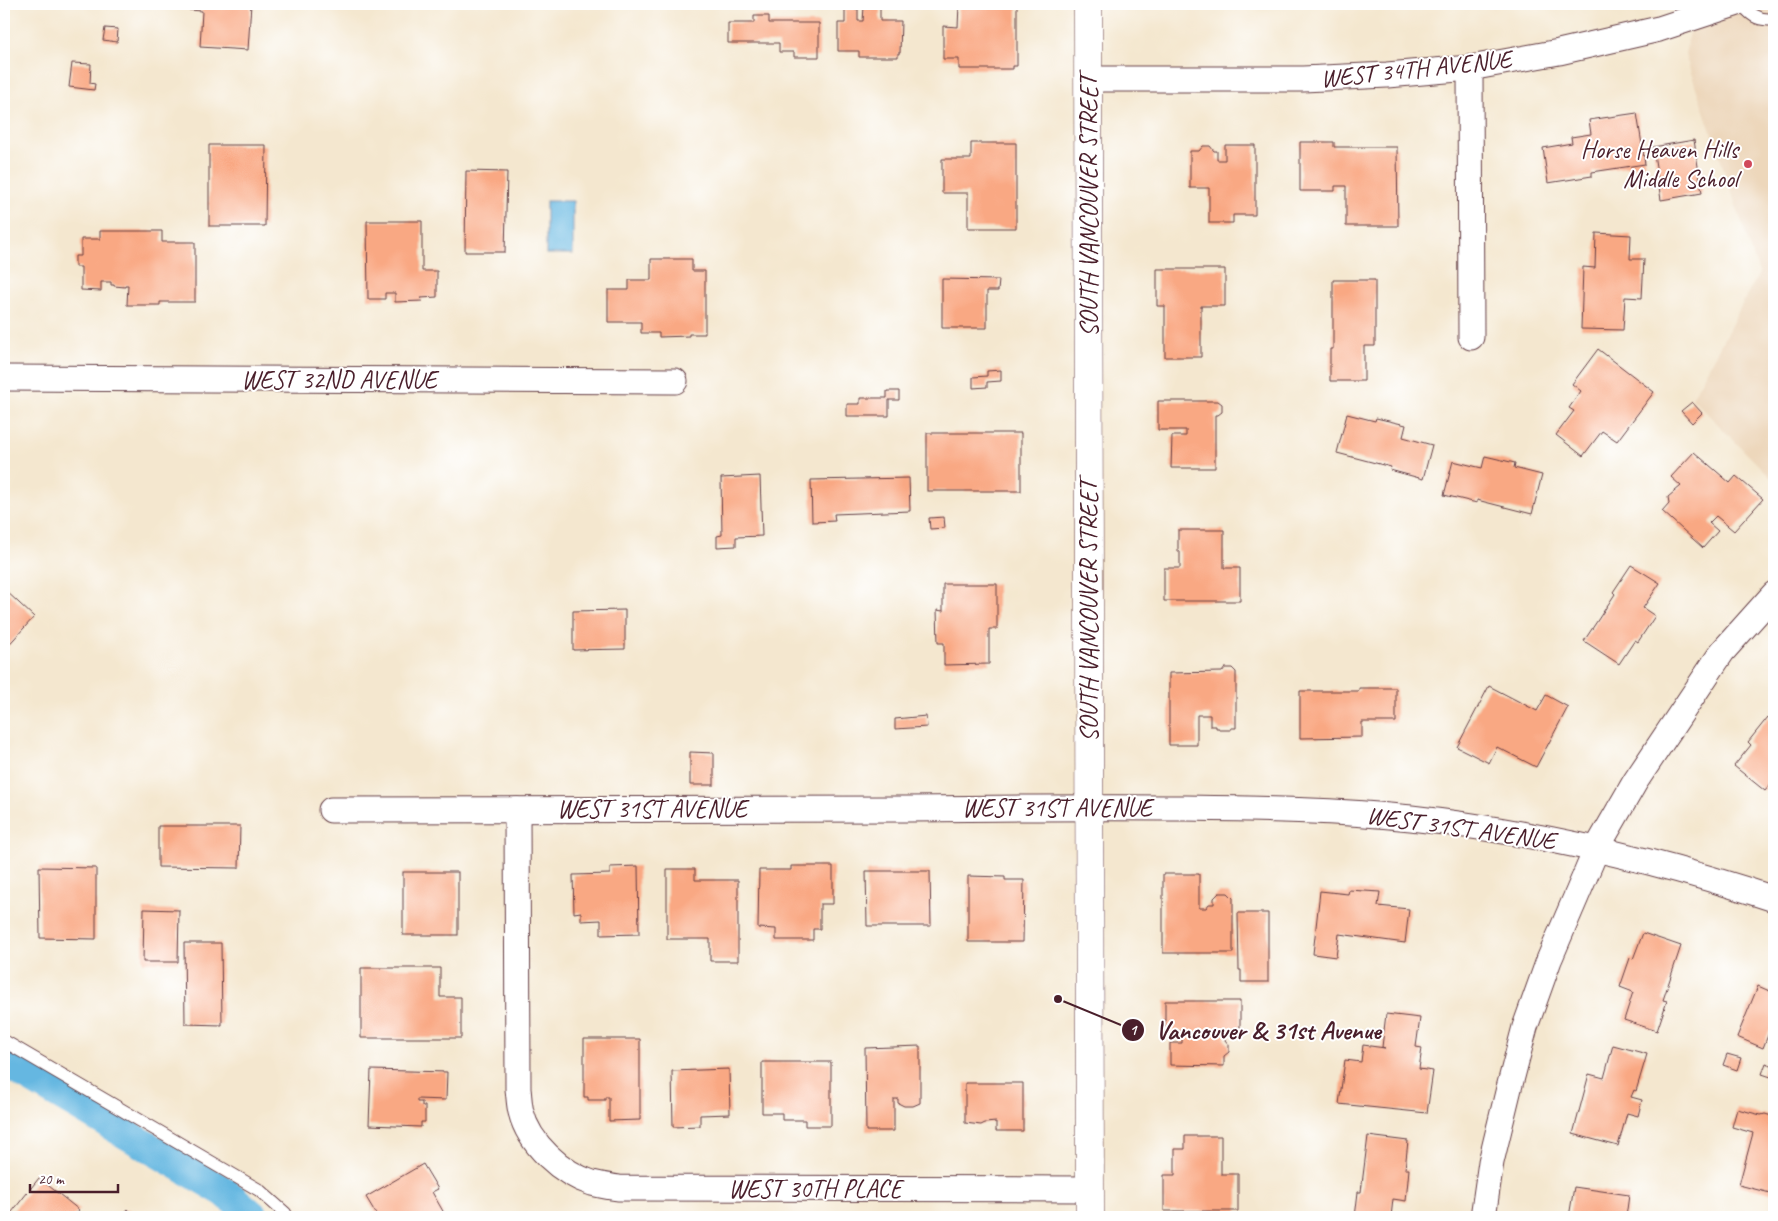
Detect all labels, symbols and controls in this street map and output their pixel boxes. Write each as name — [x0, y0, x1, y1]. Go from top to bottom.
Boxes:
street label: WEST 34TH AVENUE — [1319, 43, 1516, 95]
street label: SOUTH VANCOUVER STREET — [1073, 69, 1105, 337]
place label: Horse Heaven Hills Middle School — [1581, 134, 1743, 195]
marker: Horse Heaven Hills Middle School — [1742, 158, 1754, 170]
street label: WEST 32ND AVENUE — [241, 364, 440, 396]
street label: SOUTH VANCOUVER STREET — [1073, 474, 1105, 742]
street label: WEST 31ST AVENUE — [962, 792, 1155, 824]
street label: WEST 31ST AVENUE — [557, 793, 750, 825]
street label: WEST 31ST AVENUE — [1365, 799, 1560, 857]
callout: Vancouver & 31st Avenue — [1121, 1010, 1391, 1051]
text: Vancouver & 31st Avenue — [1155, 1014, 1383, 1047]
text: 1 — [1130, 1021, 1139, 1040]
scale bar — [30, 1161, 118, 1193]
text: 20 m — [38, 1170, 65, 1189]
street label: WEST 30TH PLACE — [728, 1173, 905, 1205]

